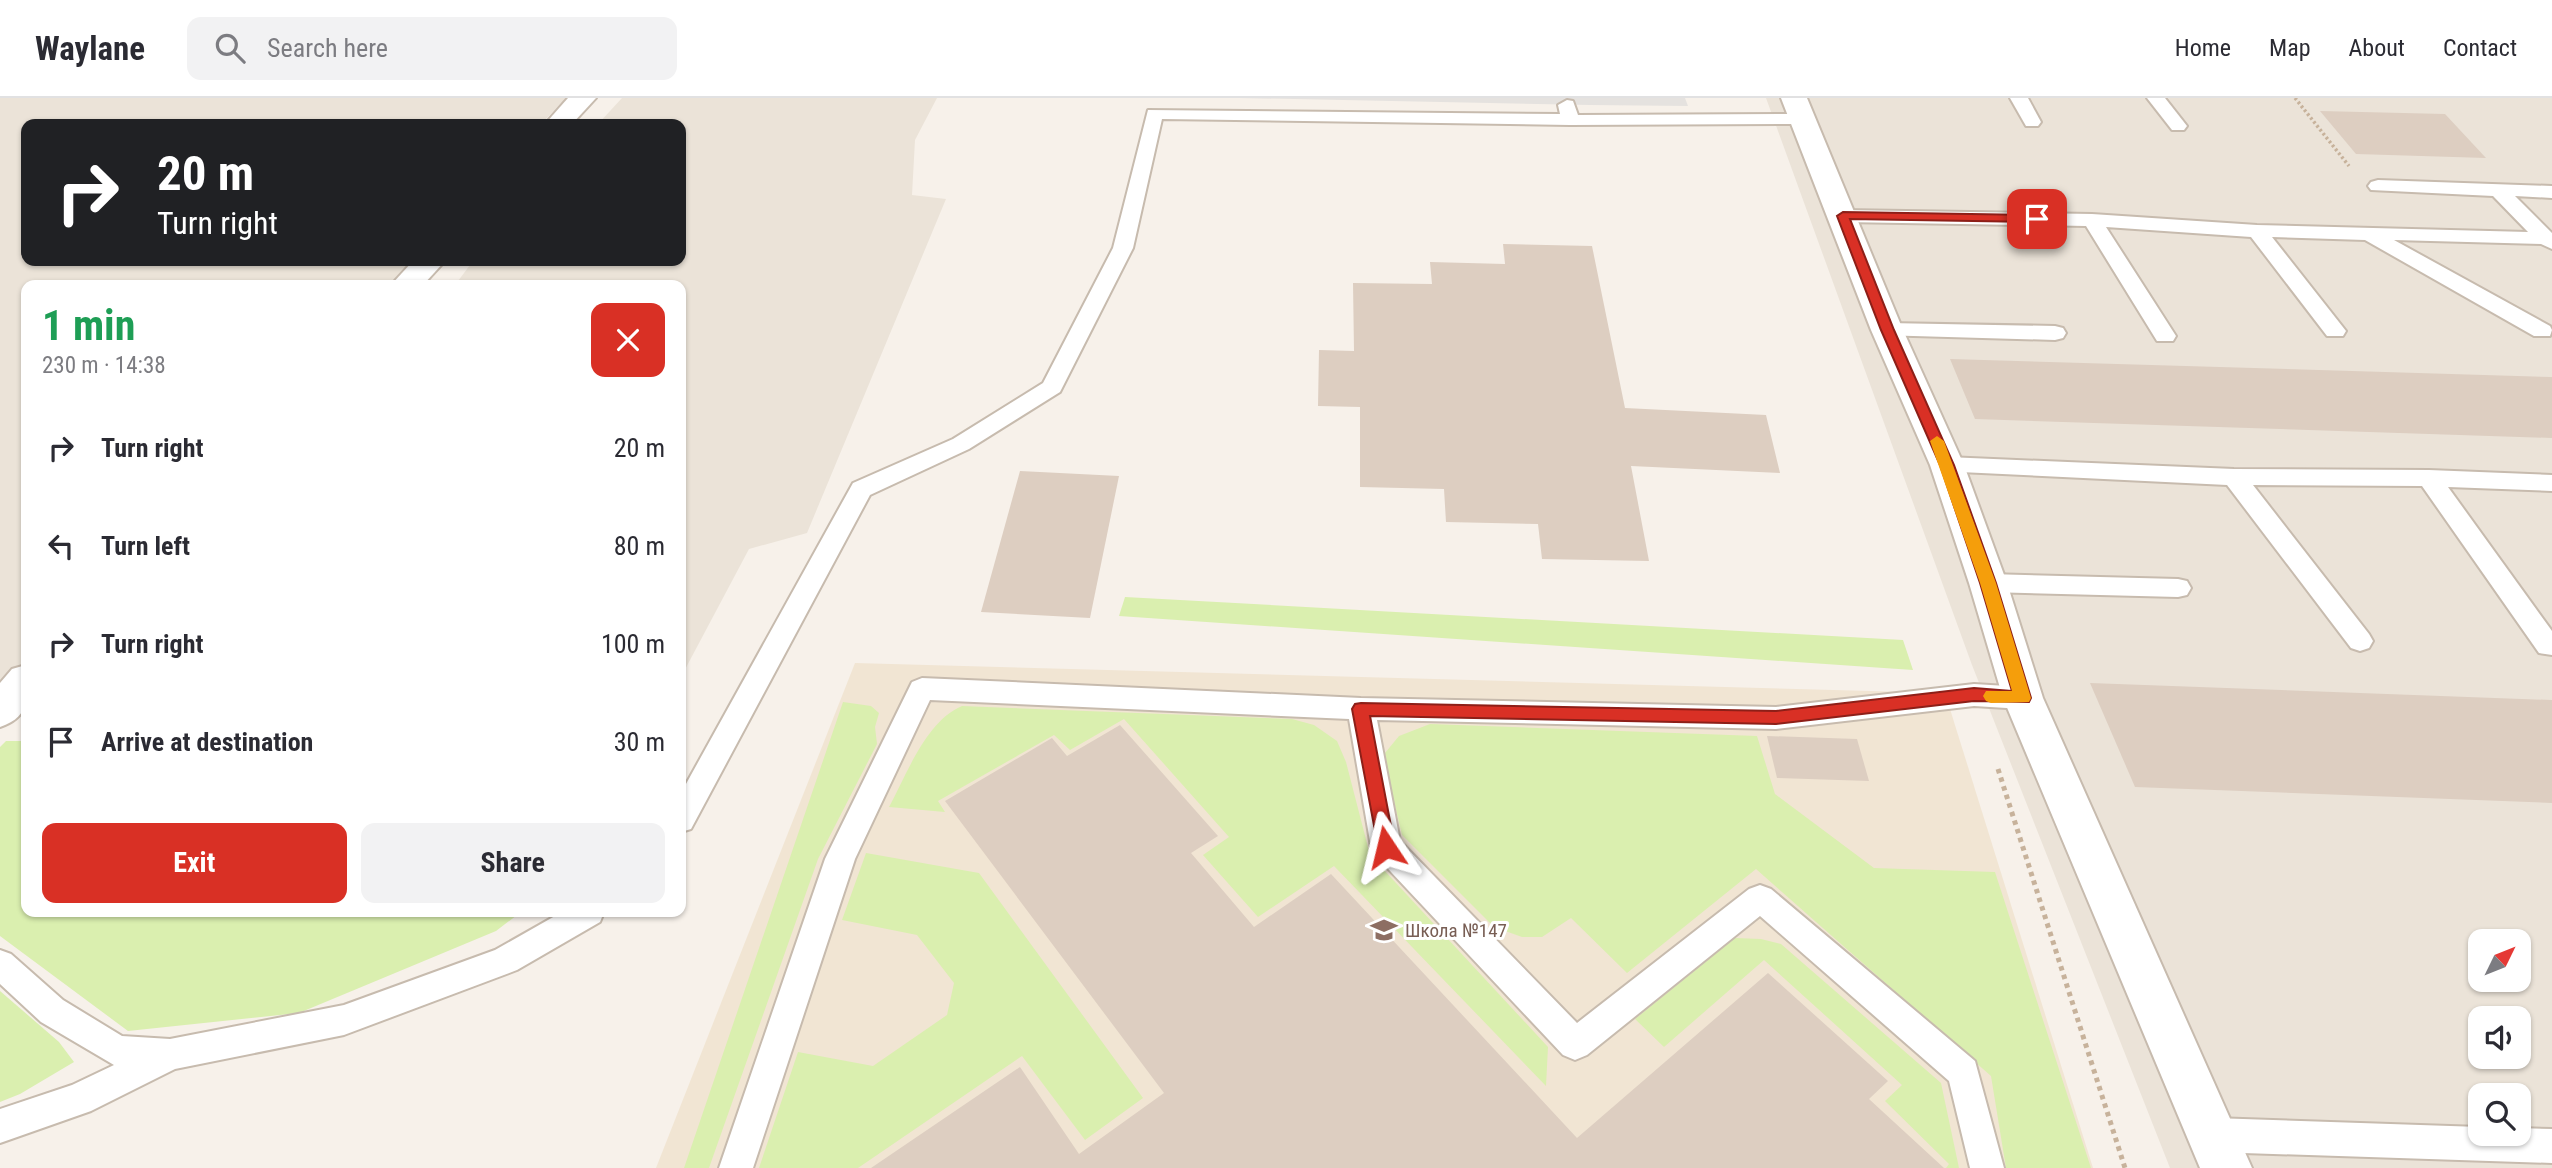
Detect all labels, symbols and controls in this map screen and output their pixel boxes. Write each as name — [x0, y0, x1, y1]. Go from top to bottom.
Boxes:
search box — [187, 17, 677, 80]
text: Waylane — [35, 29, 145, 68]
icon: search — [211, 29, 249, 67]
text: Search here — [267, 33, 388, 63]
text: Home — [2175, 34, 2231, 62]
text: Map — [2269, 34, 2311, 62]
text: About — [2349, 34, 2405, 62]
text: Contact — [2443, 34, 2517, 62]
text: 20 m — [157, 145, 254, 202]
icon: right — [42, 147, 133, 238]
pin — [2007, 189, 2067, 249]
icon: arrive — [2018, 200, 2056, 238]
text: Turn right — [157, 204, 278, 242]
text: 1 min — [42, 301, 135, 350]
button: close — [591, 303, 665, 377]
text: 230 m · 14:38 — [42, 352, 166, 379]
icon: right — [42, 429, 80, 467]
text: Turn right — [101, 433, 203, 463]
text: 20 m — [614, 433, 665, 463]
icon: left — [42, 527, 80, 565]
text: Turn left — [101, 531, 190, 561]
text: 80 m — [614, 531, 665, 561]
icon: right — [42, 625, 80, 663]
text: Turn right — [101, 629, 203, 659]
text: 100 m — [601, 629, 665, 659]
icon: arrive — [42, 723, 80, 761]
text: Arrive at destination — [101, 727, 313, 757]
text: 30 m — [614, 727, 665, 757]
position arrow — [1349, 810, 1423, 884]
button: Exit — [42, 823, 347, 903]
button: Share — [361, 823, 665, 903]
school or university icon: Школа №147 — [1369, 915, 1399, 945]
place label: Школа №147 — [1405, 919, 1507, 942]
north arrow — [2468, 929, 2530, 992]
map controls — [2468, 929, 2531, 1146]
button: sound — [2468, 1006, 2531, 1069]
button: search — [2468, 1083, 2531, 1146]

